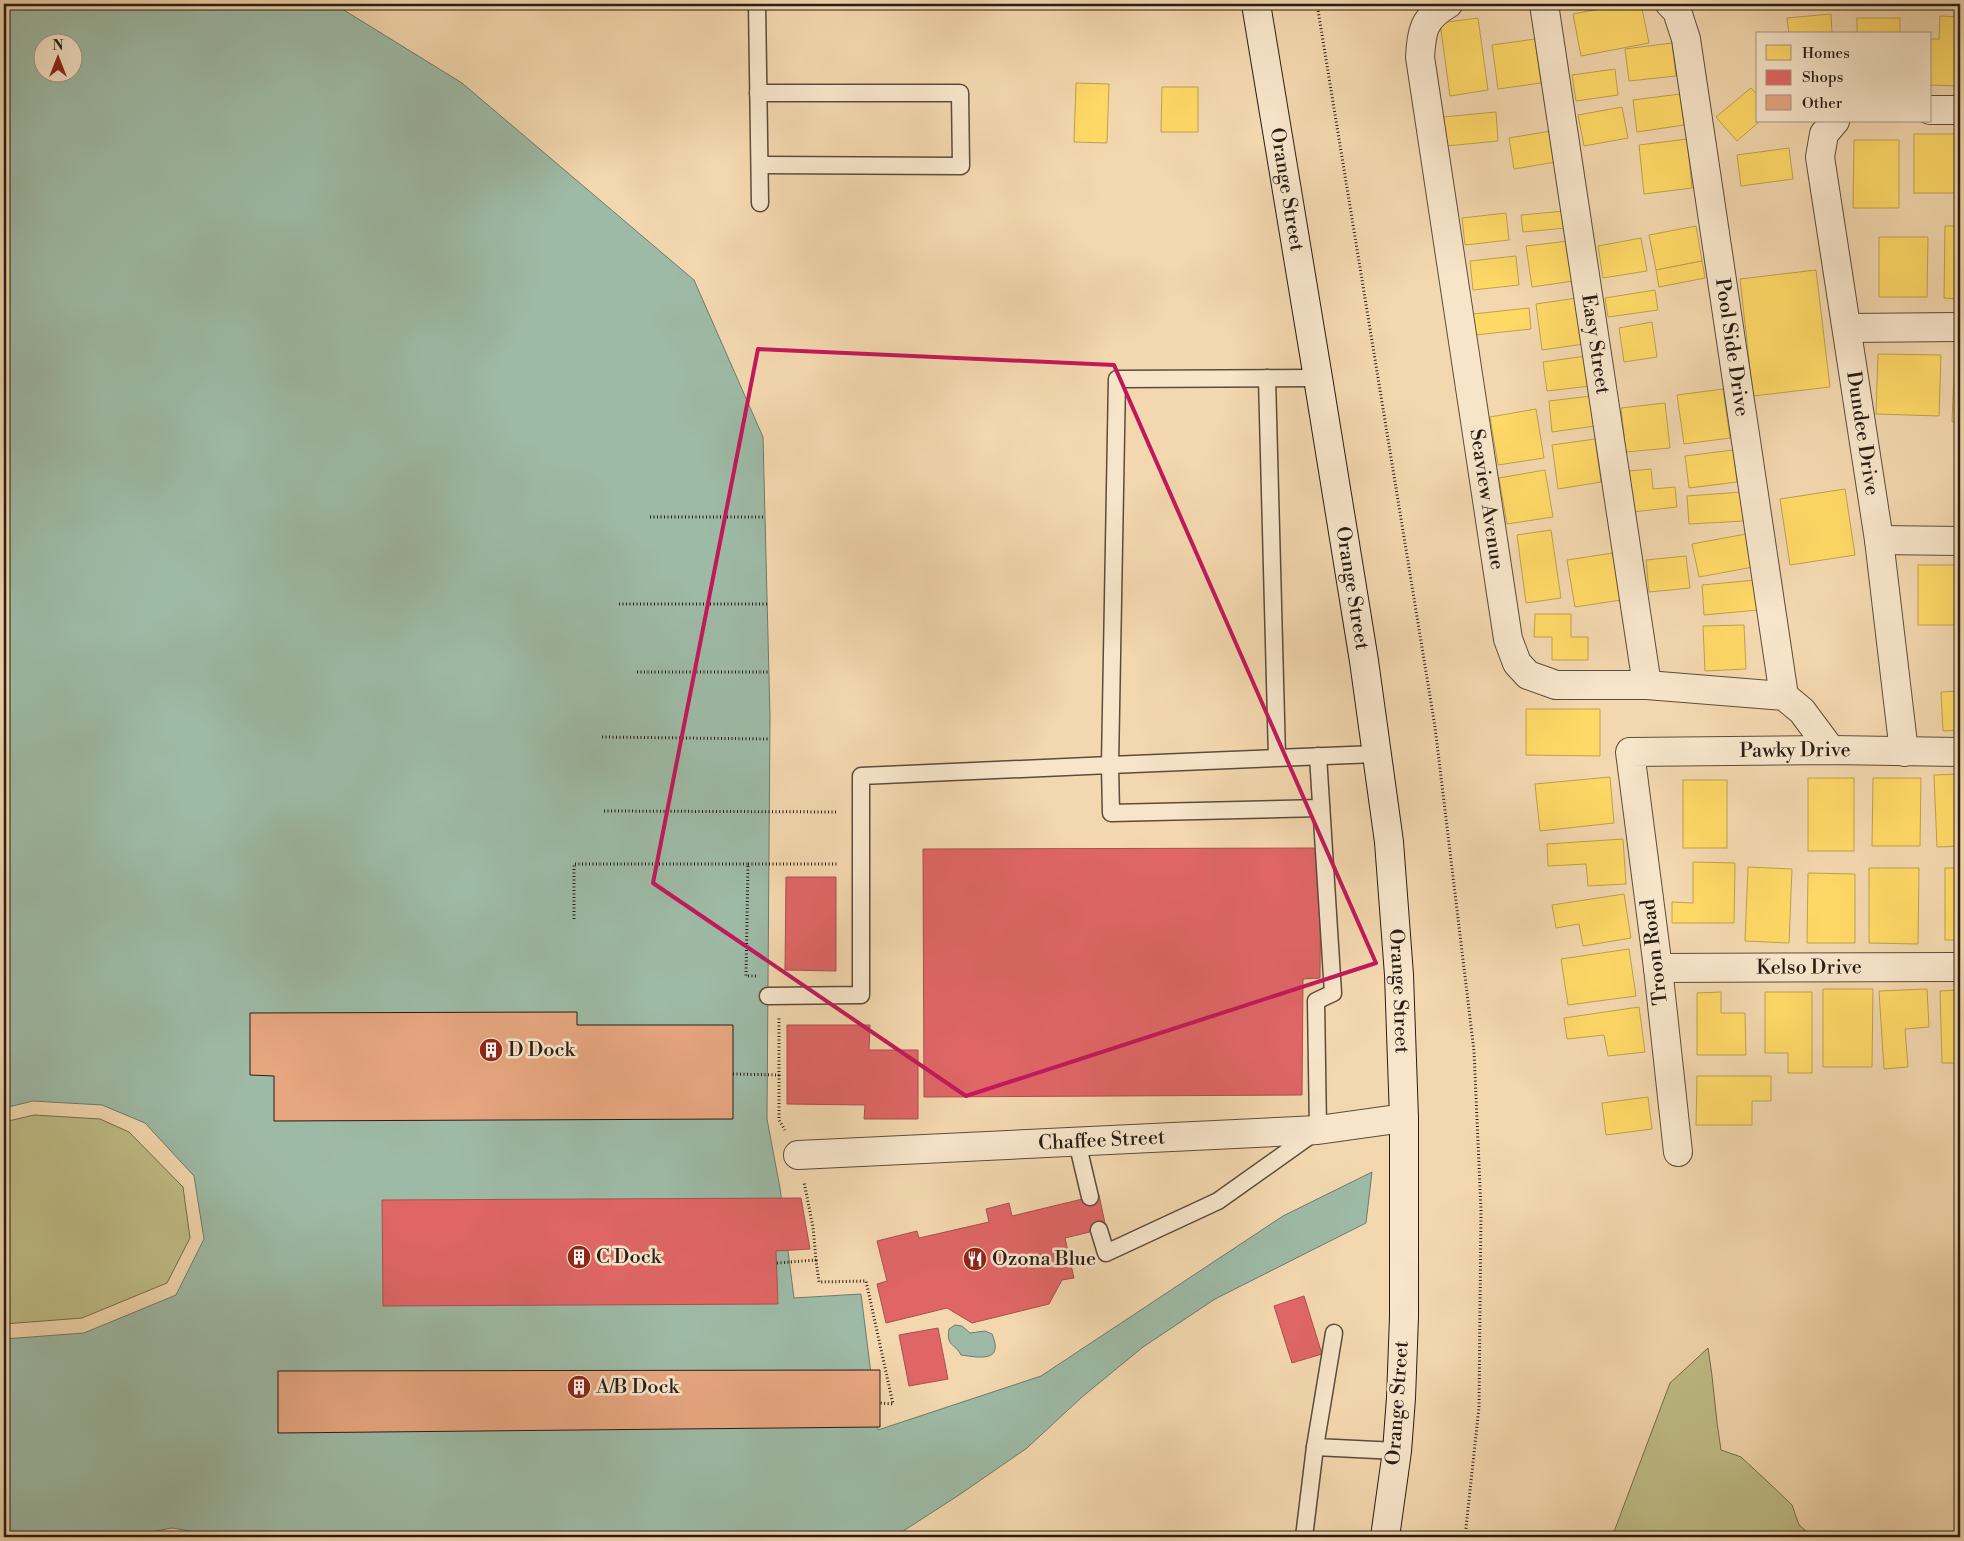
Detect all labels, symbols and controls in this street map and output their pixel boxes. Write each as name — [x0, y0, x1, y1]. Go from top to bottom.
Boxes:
north arrow — [32, 32, 82, 82]
legend — [1756, 32, 1932, 122]
text: N — [52, 37, 64, 55]
text: Homes — [1802, 44, 1850, 63]
text: Shops — [1802, 68, 1843, 87]
text: Other — [1802, 94, 1843, 113]
street label: Orange Street — [1264, 126, 1309, 253]
street label: Pool Side Drive — [1709, 276, 1755, 418]
street label: Easy Street — [1576, 292, 1615, 396]
street label: Dundee Drive — [1841, 369, 1884, 497]
street label: Seaview Avenue — [1464, 427, 1510, 571]
street label: Orange Street — [1330, 524, 1375, 652]
street label: Pawky Drive — [1739, 737, 1851, 763]
street label: Troon Road — [1636, 897, 1674, 1006]
street label: Orange Street — [1383, 928, 1414, 1054]
street label: Kelso Drive — [1756, 955, 1862, 980]
building icon: D Dock — [478, 1037, 504, 1063]
place label: D Dock — [508, 1038, 577, 1063]
street label: Chaffee Street — [1038, 1125, 1166, 1156]
building icon: C Dock — [566, 1244, 592, 1270]
place label: C Dock — [596, 1245, 663, 1270]
restaurant icon: Ozona Blue — [962, 1246, 988, 1272]
place label: Ozona Blue — [992, 1247, 1096, 1272]
street label: Orange Street — [1381, 1340, 1415, 1466]
building icon: A/B Dock — [566, 1374, 592, 1400]
place label: A/B Dock — [595, 1375, 681, 1400]

